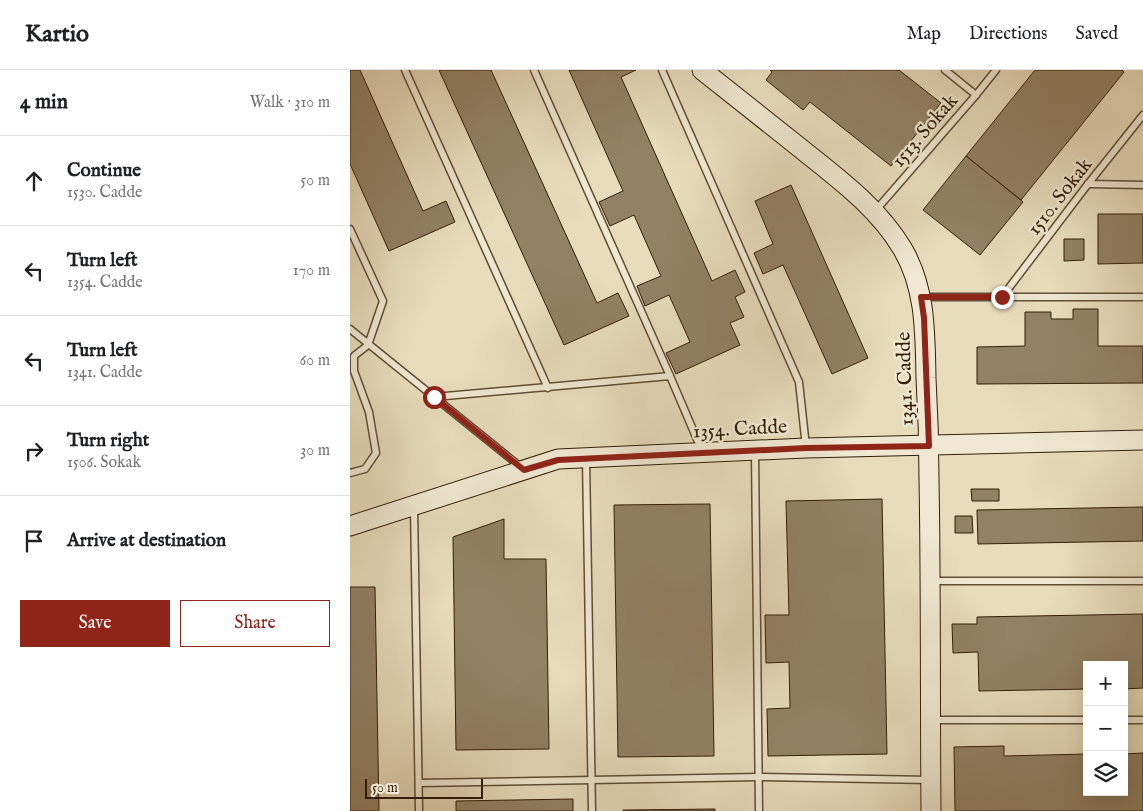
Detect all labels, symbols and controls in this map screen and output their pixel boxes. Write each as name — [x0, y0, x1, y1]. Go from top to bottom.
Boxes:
text: Kartio — [25, 19, 89, 50]
text: Map — [907, 23, 941, 46]
text: Directions — [969, 23, 1047, 46]
text: Saved — [1075, 23, 1118, 46]
text: 4 min — [20, 89, 68, 116]
street label: 1513. Sokak — [886, 89, 964, 173]
text: Walk · 310 m — [250, 93, 330, 113]
street label: 1510. Sokak — [1022, 153, 1098, 241]
text: Continue — [67, 159, 141, 183]
icon: ahead — [20, 167, 48, 195]
text: 50 m — [301, 171, 330, 191]
text: 1530. Cadde — [67, 183, 142, 203]
text: Turn left — [67, 249, 138, 273]
icon: left — [20, 257, 48, 285]
text: 170 m — [293, 261, 330, 281]
text: 1354. Cadde — [67, 273, 143, 293]
route end — [991, 286, 1014, 309]
street label: 1341. Cadde — [891, 331, 920, 426]
text: Turn left — [67, 339, 138, 363]
icon: left — [20, 347, 48, 375]
text: 60 m — [300, 351, 330, 371]
text: 1341. Cadde — [67, 363, 142, 383]
route start — [423, 386, 446, 409]
street label: 1354. Cadde — [692, 415, 788, 444]
text: Turn right — [67, 429, 149, 453]
icon: right — [20, 437, 48, 465]
text: 30 m — [300, 441, 330, 461]
text: 1506. Sokak — [67, 453, 141, 473]
icon: arrive — [20, 527, 48, 555]
text: Arrive at destination — [67, 529, 226, 553]
button: Save — [20, 600, 170, 647]
button: Share — [180, 600, 330, 647]
map controls — [1083, 661, 1128, 796]
button: + — [1083, 661, 1128, 706]
button: − — [1083, 706, 1128, 751]
button: layers — [1083, 751, 1128, 796]
scale bar — [365, 776, 482, 799]
text: 50 m — [372, 779, 398, 797]

